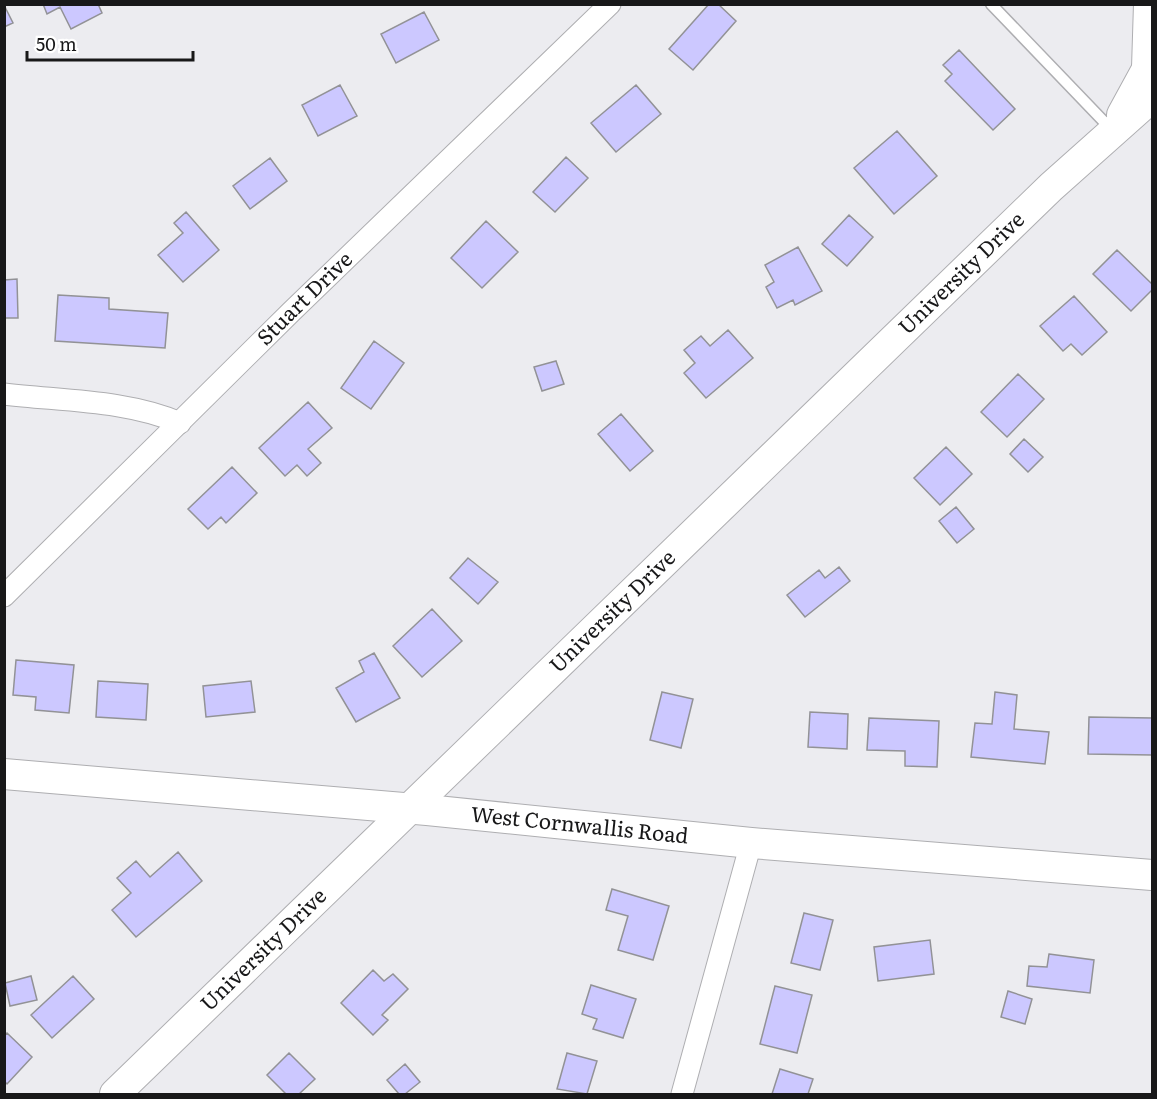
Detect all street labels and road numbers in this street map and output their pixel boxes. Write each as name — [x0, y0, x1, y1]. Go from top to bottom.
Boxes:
street label: University Drive — [890, 203, 1030, 340]
street label: Stuart Drive — [248, 243, 358, 351]
street label: University Drive — [541, 541, 681, 679]
street label: West Cornwallis Road — [470, 797, 690, 850]
street label: University Drive — [192, 879, 332, 1017]

